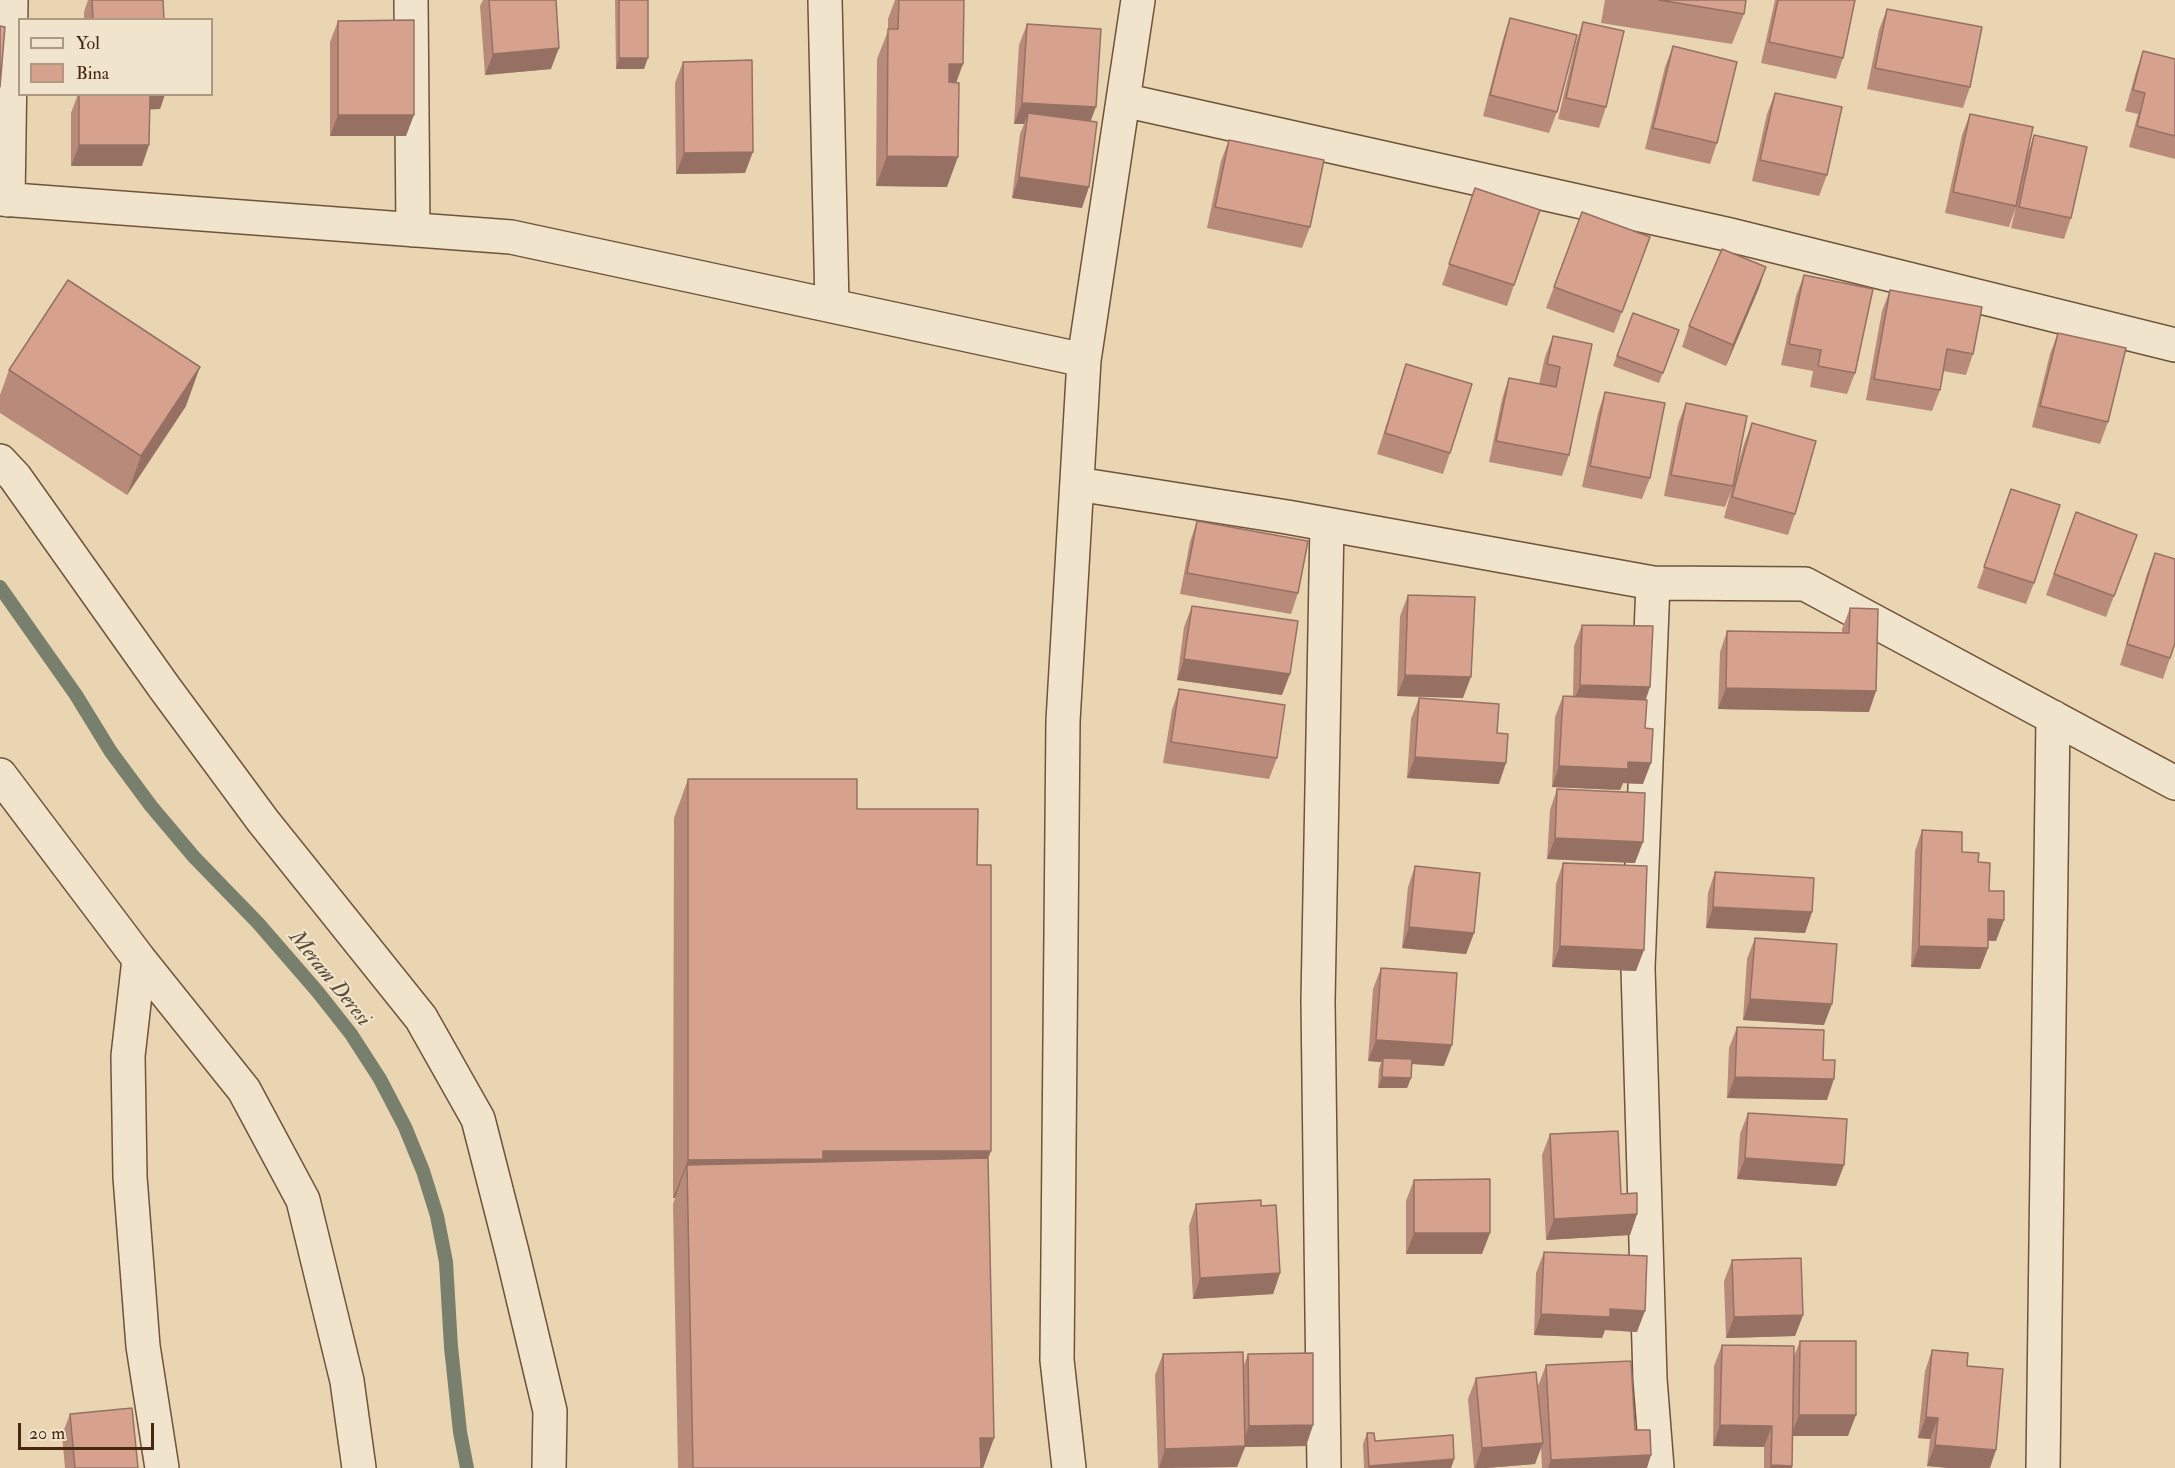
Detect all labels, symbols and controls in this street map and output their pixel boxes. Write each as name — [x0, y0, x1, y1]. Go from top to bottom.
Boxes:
legend — [18, 18, 213, 96]
text: Yol — [76, 32, 100, 55]
text: Bina — [76, 62, 109, 85]
water label: Meram Deresi — [282, 926, 376, 1032]
scale bar — [21, 1411, 158, 1449]
text: 20 m — [29, 1422, 65, 1445]

